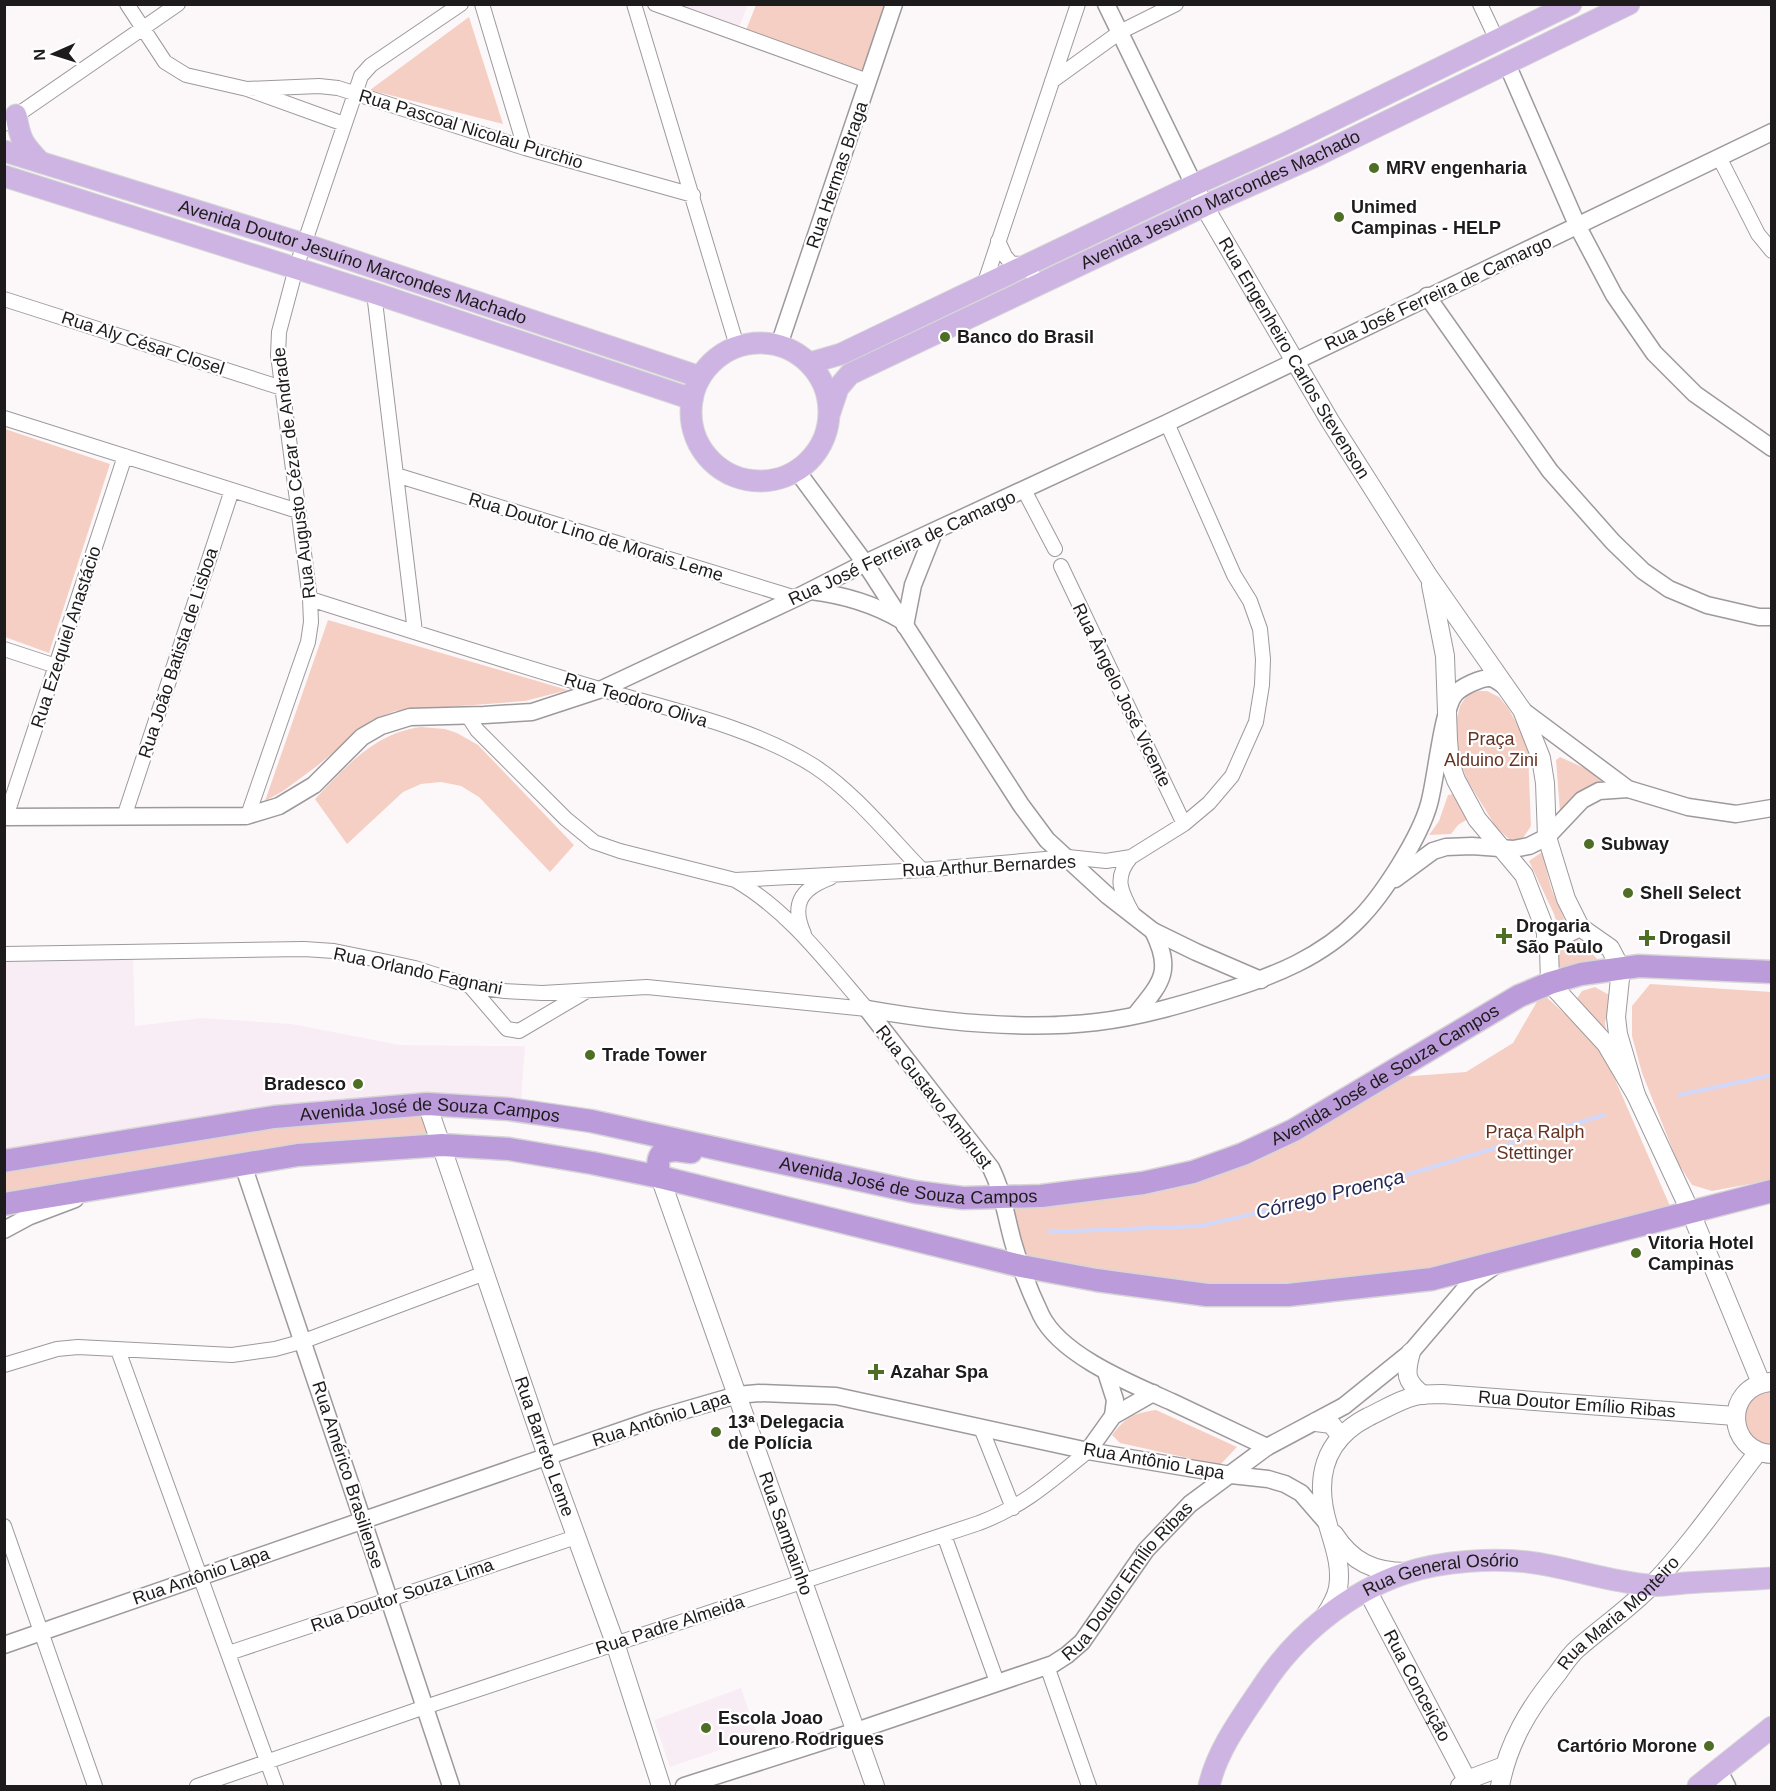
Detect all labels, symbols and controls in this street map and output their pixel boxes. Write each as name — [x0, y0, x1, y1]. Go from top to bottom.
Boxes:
north arrow — [24, 24, 84, 84]
text: N — [31, 49, 48, 61]
street label: Rua Pascoal Nicolau Purchio — [357, 85, 585, 173]
street label: Rua Hermas Braga — [802, 98, 872, 251]
street label: Avenida Jesuíno Marcondes Machado — [1077, 126, 1363, 273]
place label: MRV engenharia — [1386, 158, 1528, 178]
marker: MRV engenharia — [1367, 161, 1381, 175]
street label: Avenida Doutor Jesuíno Marcondes Machado — [176, 196, 529, 328]
place label: Unimed Campinas - HELP — [1351, 197, 1501, 238]
marker: Unimed Campinas - HELP — [1332, 210, 1346, 224]
street label: Rua José Ferreira de Camargo — [1321, 232, 1555, 354]
street label: Rua Engenheiro Carlos Stevenson — [1215, 234, 1374, 482]
street label: Rua Aly César Closel — [59, 307, 227, 379]
place label: Banco do Brasil — [957, 327, 1094, 347]
marker: Banco do Brasil — [938, 330, 952, 344]
street label: Rua Augusto Cézar de Andrade — [269, 346, 319, 600]
street label: Rua José Ferreira de Camargo — [785, 487, 1019, 609]
street label: Rua Doutor Lino de Morais Leme — [466, 489, 726, 585]
street label: Rua Ezequiel Anastácio — [27, 544, 105, 730]
street label: Rua João Batista de Lisboa — [134, 544, 222, 761]
street label: Rua Ângelo José Vicente — [1069, 600, 1175, 790]
street label: Rua Teodoro Oliva — [562, 669, 711, 732]
park label: Praça Alduino Zini — [1444, 729, 1538, 770]
place label: Subway — [1601, 834, 1669, 854]
marker: Subway — [1582, 837, 1596, 851]
street label: Rua Arthur Bernardes — [902, 851, 1076, 881]
place label: Shell Select — [1640, 883, 1741, 903]
marker: Shell Select — [1621, 886, 1635, 900]
place label: Drogaria São Paulo — [1516, 916, 1603, 957]
place label: Drogasil — [1659, 928, 1731, 948]
marker: Drogaria São Paulo — [1497, 929, 1511, 943]
marker: Drogasil — [1640, 931, 1654, 945]
street label: Rua Orlando Fagnani — [332, 943, 504, 999]
street label: Avenida José de Souza Campos — [1268, 1000, 1503, 1149]
street label: Rua Gustavo Ambrust — [872, 1021, 996, 1173]
place label: Trade Tower — [602, 1045, 707, 1065]
marker: Trade Tower — [583, 1048, 597, 1062]
place label: Bradesco — [264, 1074, 346, 1094]
marker: Bradesco — [351, 1077, 365, 1091]
street label: Avenida José de Souza Campos — [299, 1094, 561, 1126]
park label: Praça Ralph Stettinger — [1485, 1122, 1585, 1163]
street label: Avenida José de Souza Campos — [778, 1153, 1038, 1208]
water label: Córrego Proença — [1253, 1165, 1407, 1223]
place label: Vitoria Hotel Campinas — [1648, 1233, 1754, 1274]
marker: Vitoria Hotel Campinas — [1629, 1246, 1643, 1260]
place label: Azahar Spa — [890, 1362, 989, 1382]
marker: Azahar Spa — [867, 1363, 885, 1381]
street label: Rua Barreto Leme — [511, 1374, 578, 1519]
street label: Rua Américo Brasiliense — [308, 1379, 388, 1571]
street label: Rua Antônio Lapa — [590, 1387, 733, 1451]
street label: Rua Doutor Emílio Ribas — [1477, 1387, 1677, 1422]
place label: 13ª Delegacia de Polícia — [728, 1412, 845, 1453]
marker: 13ª Delegacia de Polícia — [709, 1425, 723, 1439]
street label: Rua Antônio Lapa — [1082, 1439, 1227, 1483]
street label: Rua Sampainho — [755, 1469, 817, 1598]
street label: Rua Doutor Emílio Ribas — [1058, 1498, 1197, 1665]
street label: Rua Antônio Lapa — [130, 1543, 273, 1609]
street label: Rua General Osório — [1359, 1550, 1519, 1600]
street label: Rua Maria Monteiro — [1553, 1552, 1683, 1674]
street label: Rua Doutor Souza Lima — [308, 1554, 497, 1636]
street label: Rua Padre Almeida — [593, 1591, 748, 1658]
street label: Rua Conceição — [1380, 1626, 1455, 1745]
place label: Escola Joao Loureno Rodrigues — [718, 1708, 884, 1749]
marker: Escola Joao Loureno Rodrigues — [699, 1721, 713, 1735]
place label: Cartório Morone — [1557, 1736, 1697, 1756]
marker: Cartório Morone — [1702, 1739, 1716, 1753]

